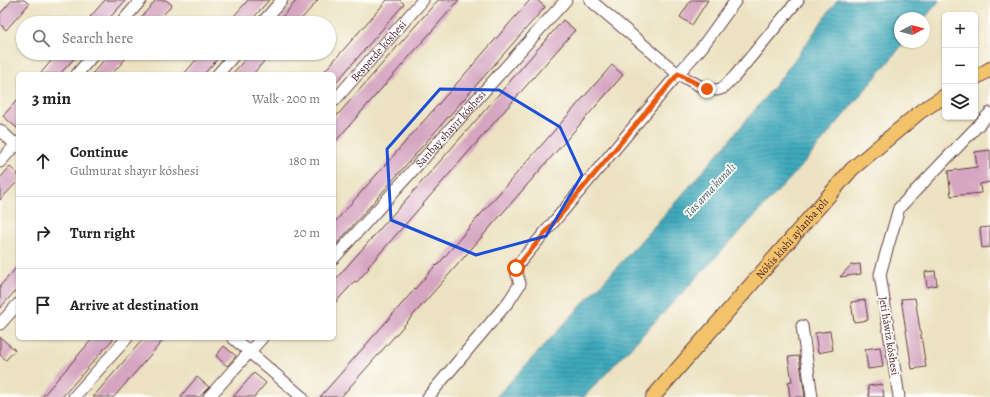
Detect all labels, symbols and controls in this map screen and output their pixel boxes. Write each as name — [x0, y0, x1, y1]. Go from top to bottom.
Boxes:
north arrow — [894, 12, 930, 48]
map controls — [942, 12, 978, 120]
button: + — [942, 12, 978, 48]
search box — [16, 16, 336, 60]
street label: Besperde kóshesi — [347, 17, 409, 85]
icon: search — [30, 27, 52, 49]
text: Search here — [62, 28, 133, 48]
button: − — [942, 48, 978, 84]
route end — [698, 80, 716, 98]
button: layers — [942, 84, 978, 120]
text: 3 min — [32, 87, 71, 110]
street label: Sarıbay shayır kóshesi — [412, 87, 489, 170]
text: Walk · 200 m — [252, 90, 320, 107]
text: Continue — [70, 142, 128, 162]
icon: ahead — [32, 150, 54, 172]
text: 180 m — [289, 152, 320, 169]
water label: Tas arna kanalı — [681, 159, 739, 221]
text: Gulmurat shayır kóshesi — [70, 162, 199, 179]
street label: Nókis kishi aylanba jolı — [752, 194, 831, 282]
icon: right — [32, 222, 54, 244]
text: Turn right — [70, 223, 135, 243]
text: 20 m — [294, 224, 320, 241]
route start — [507, 259, 525, 277]
icon: arrive — [32, 294, 54, 316]
text: Arrive at destination — [70, 295, 199, 315]
street label: Jeti háwiz kóshesi — [875, 296, 903, 376]

